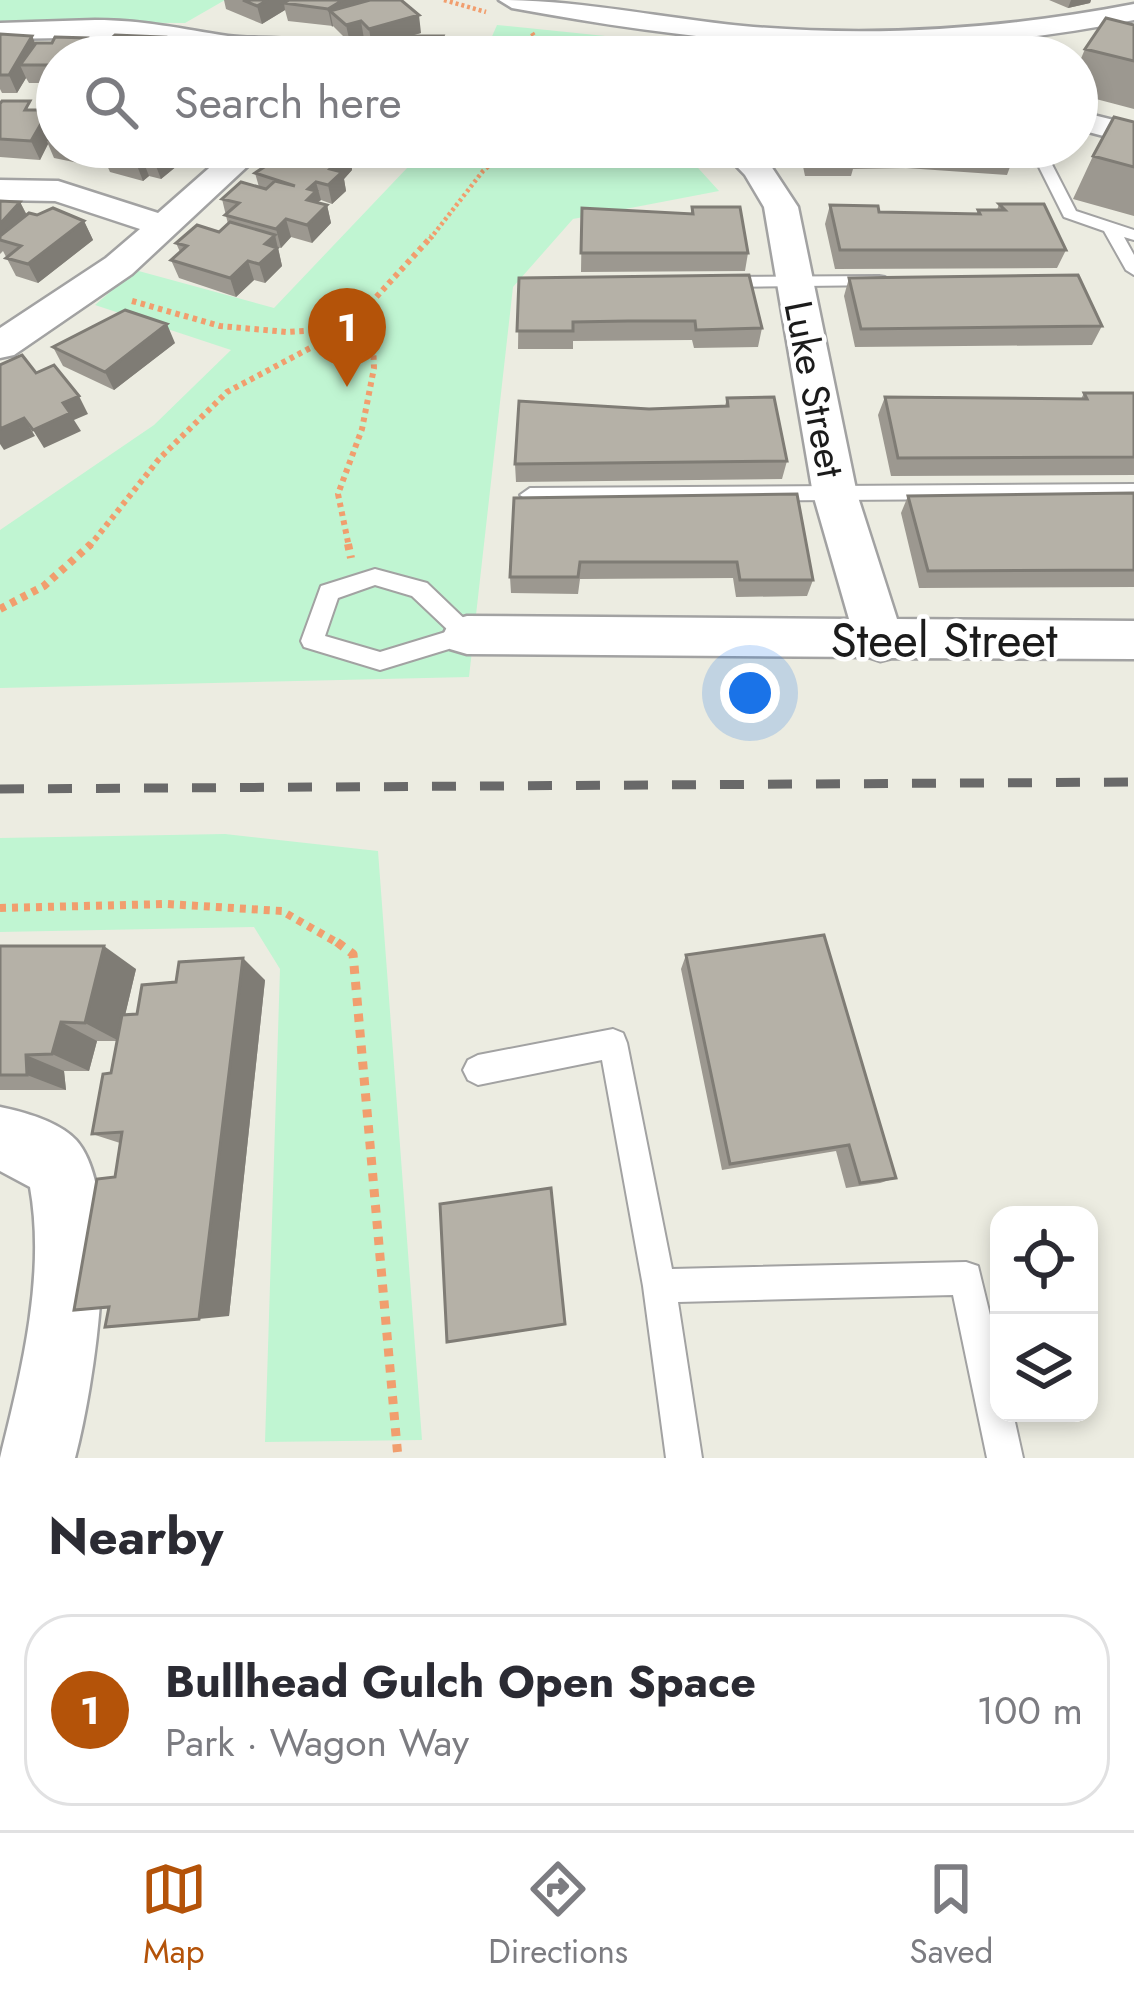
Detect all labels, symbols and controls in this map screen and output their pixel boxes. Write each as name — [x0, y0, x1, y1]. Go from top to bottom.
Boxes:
search box — [36, 36, 1098, 168]
icon: search — [78, 69, 144, 135]
text: Search here — [174, 70, 402, 135]
pin: 1 — [308, 288, 386, 387]
street label: Luke Street — [769, 296, 860, 483]
street label: Steel Street — [830, 606, 1058, 675]
your location — [720, 663, 780, 723]
map controls — [990, 1206, 1098, 1422]
button: locate — [990, 1206, 1098, 1314]
button: layers — [990, 1314, 1098, 1422]
text: Nearby — [48, 1499, 223, 1573]
text: Bullhead Gulch Open Space — [165, 1649, 756, 1714]
text: 1 — [80, 1682, 100, 1739]
text: 100 m — [977, 1682, 1083, 1739]
text: Park · Wagon Way — [165, 1714, 469, 1771]
tab: Map — [141, 1856, 207, 1975]
tab: Directions — [488, 1856, 628, 1975]
tab: Saved — [910, 1856, 993, 1975]

